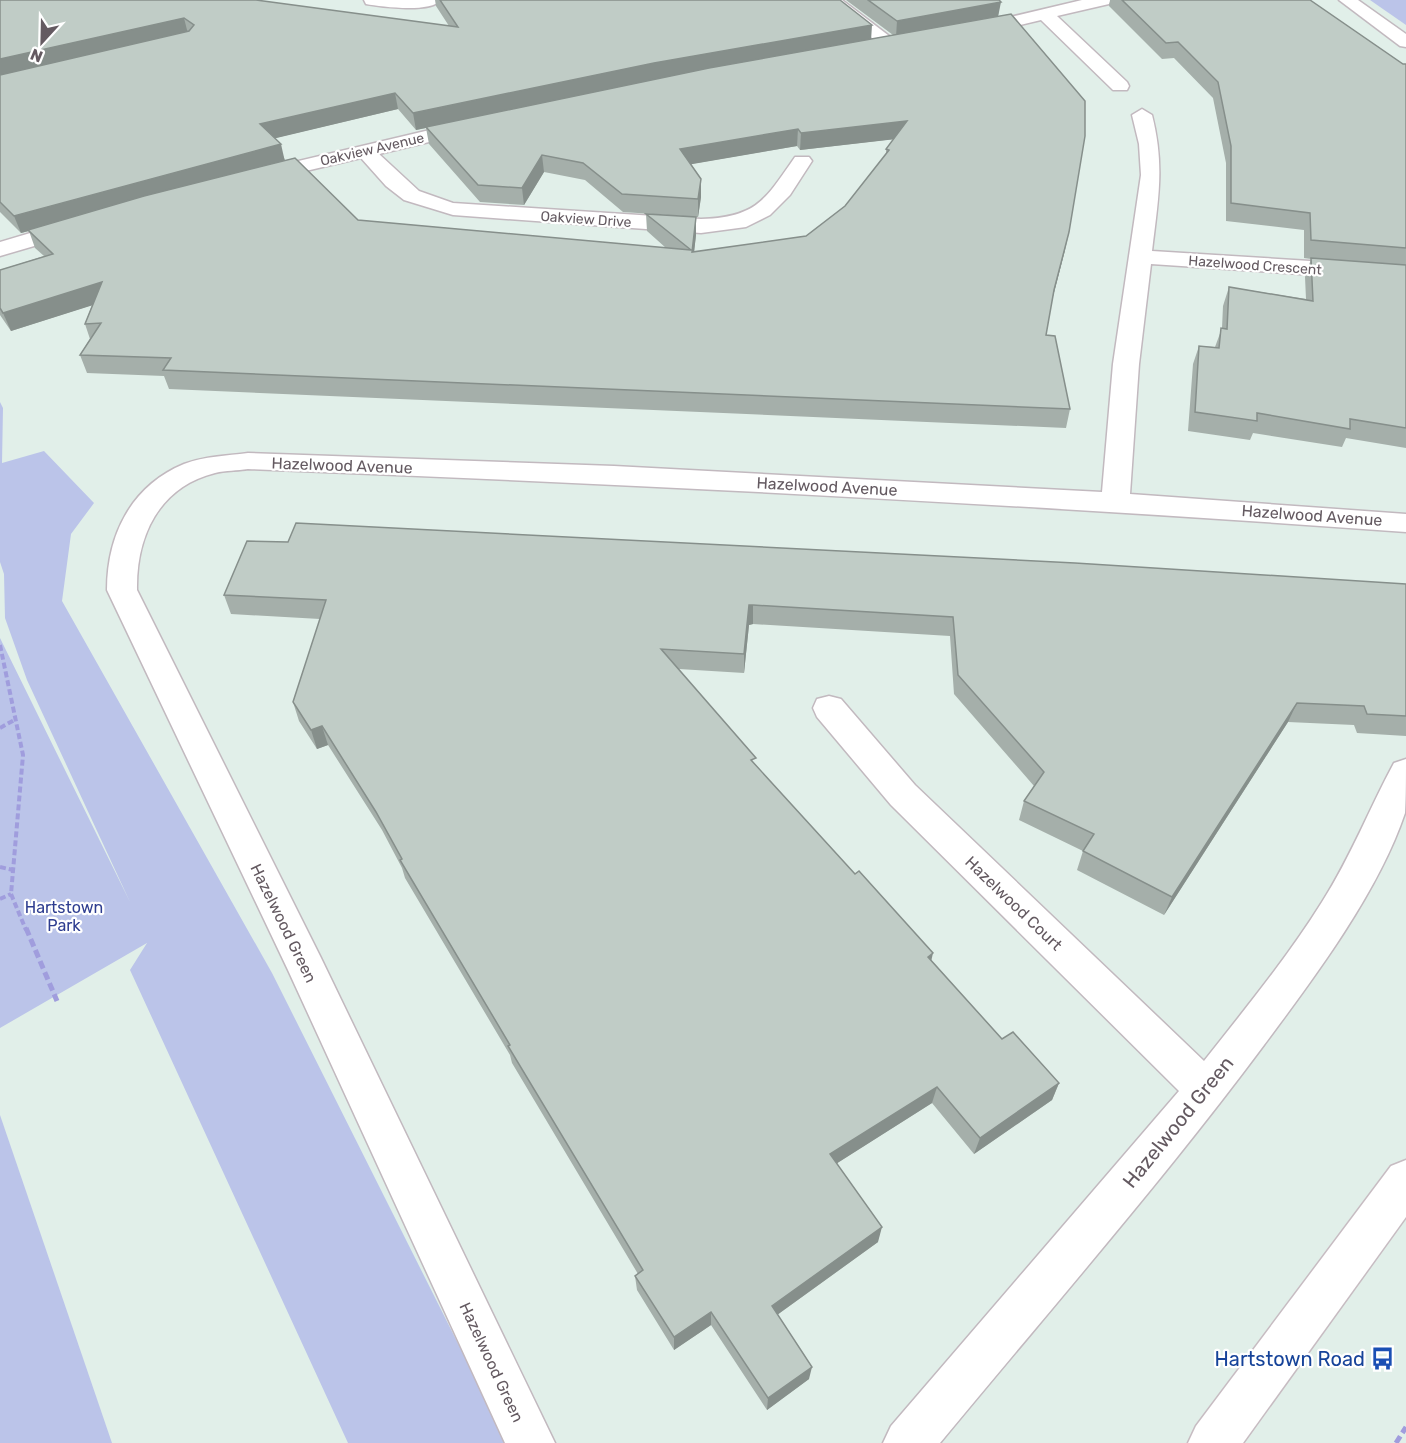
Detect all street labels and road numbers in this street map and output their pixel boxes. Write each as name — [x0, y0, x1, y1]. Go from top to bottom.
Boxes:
street label: Oakview Avenue — [318, 129, 426, 170]
street label: Oakview Drive — [540, 208, 632, 231]
street label: Hazelwood Crescent — [1188, 252, 1323, 279]
street label: Hazelwood Avenue — [271, 454, 413, 477]
street label: Hazelwood Avenue — [756, 473, 898, 500]
street label: Hazelwood Avenue — [1241, 501, 1383, 530]
street label: Hazelwood Court — [961, 852, 1066, 954]
street label: Hazelwood Green — [247, 861, 321, 986]
street label: Hazelwood Green — [1118, 1051, 1238, 1193]
street label: Hazelwood Green — [455, 1299, 528, 1425]

